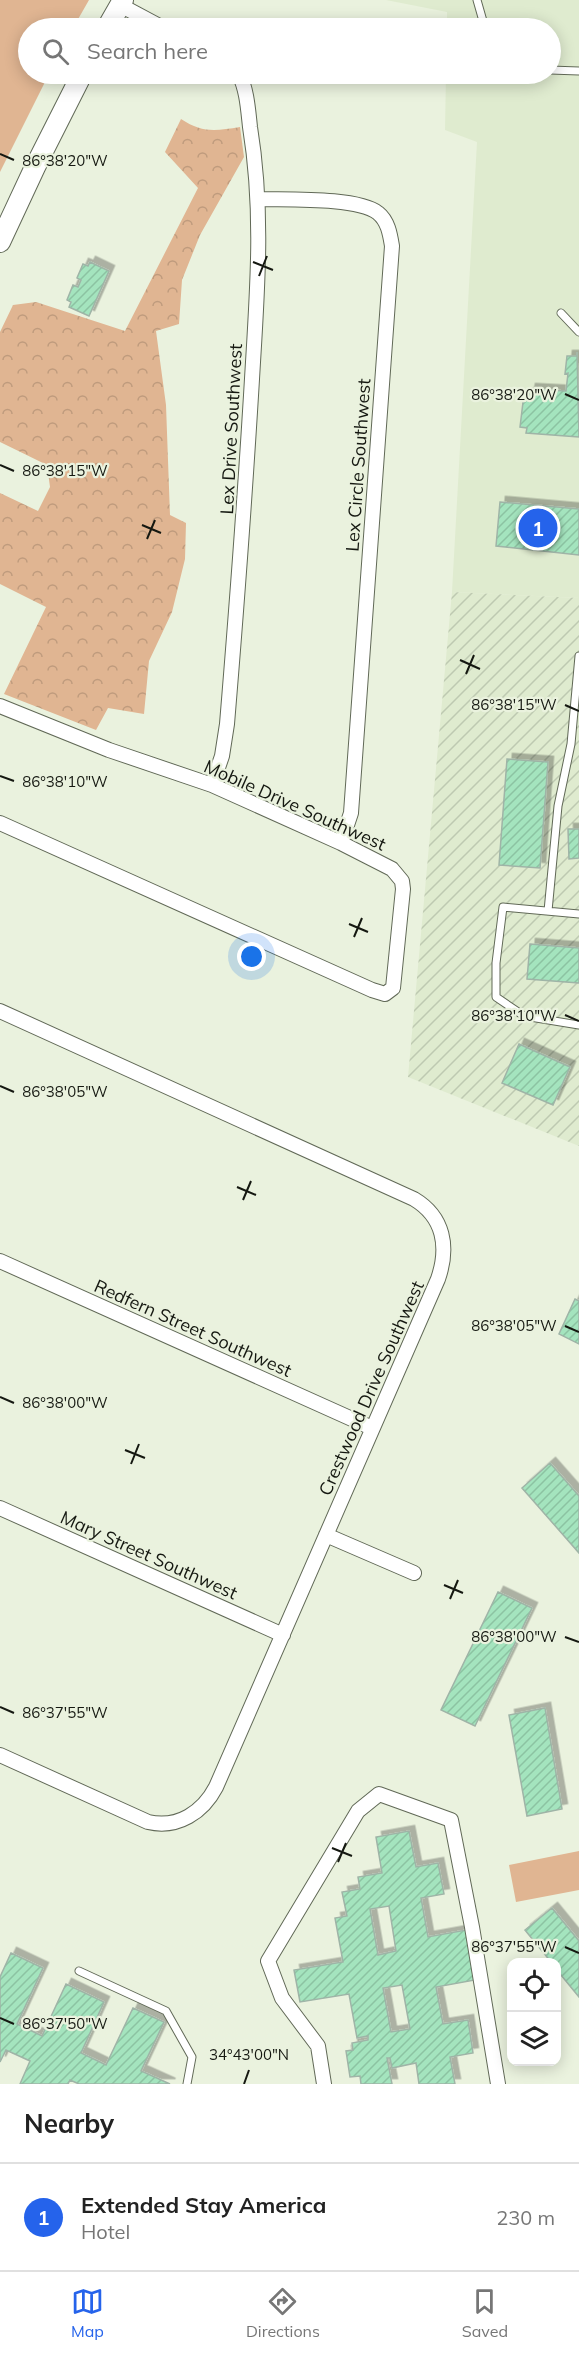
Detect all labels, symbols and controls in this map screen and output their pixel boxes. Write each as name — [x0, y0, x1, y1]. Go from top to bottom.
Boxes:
search box — [18, 18, 561, 84]
icon: search — [39, 35, 72, 68]
text: Search here — [87, 37, 208, 65]
text: 86°38'20"W — [22, 151, 108, 170]
street label: Lex Drive Southwest — [215, 343, 247, 515]
street label: Lex Circle Southwest — [340, 378, 376, 552]
text: 86°38'20"W — [471, 385, 557, 404]
text: 86°38'15"W — [22, 461, 108, 480]
pin: 1 — [518, 506, 558, 550]
text: 86°38'15"W — [471, 695, 557, 714]
street label: Mobile Drive Southwest — [200, 754, 390, 856]
text: 86°38'10"W — [22, 772, 108, 791]
your location — [237, 942, 266, 971]
text: 86°38'10"W — [471, 1006, 557, 1025]
text: 86°38'05"W — [22, 1082, 108, 1101]
street label: Redfern Street Southwest — [91, 1274, 295, 1382]
street label: Crestwood Drive Southwest — [313, 1277, 429, 1499]
text: 86°38'05"W — [471, 1316, 557, 1335]
text: 86°38'00"W — [22, 1393, 108, 1412]
street label: Mary Street Southwest — [57, 1506, 241, 1604]
text: 86°38'00"W — [471, 1627, 557, 1646]
text: 86°37'55"W — [22, 1703, 108, 1722]
text: 86°37'55"W — [471, 1937, 557, 1956]
map controls — [507, 1958, 561, 2066]
button: locate — [507, 1958, 561, 2012]
button: layers — [507, 2012, 561, 2066]
text: 86°37'50"W — [22, 2014, 108, 2033]
text: 34°43'00"N — [209, 2045, 289, 2064]
text: Nearby — [24, 2107, 114, 2140]
text: Extended Stay America — [81, 2191, 326, 2219]
text: 1 — [38, 2205, 50, 2230]
text: 230 m — [496, 2205, 555, 2230]
text: Hotel — [81, 2219, 130, 2244]
tab: Map — [71, 2285, 104, 2341]
tab: Directions — [246, 2285, 320, 2341]
tab: Saved — [462, 2285, 508, 2341]

